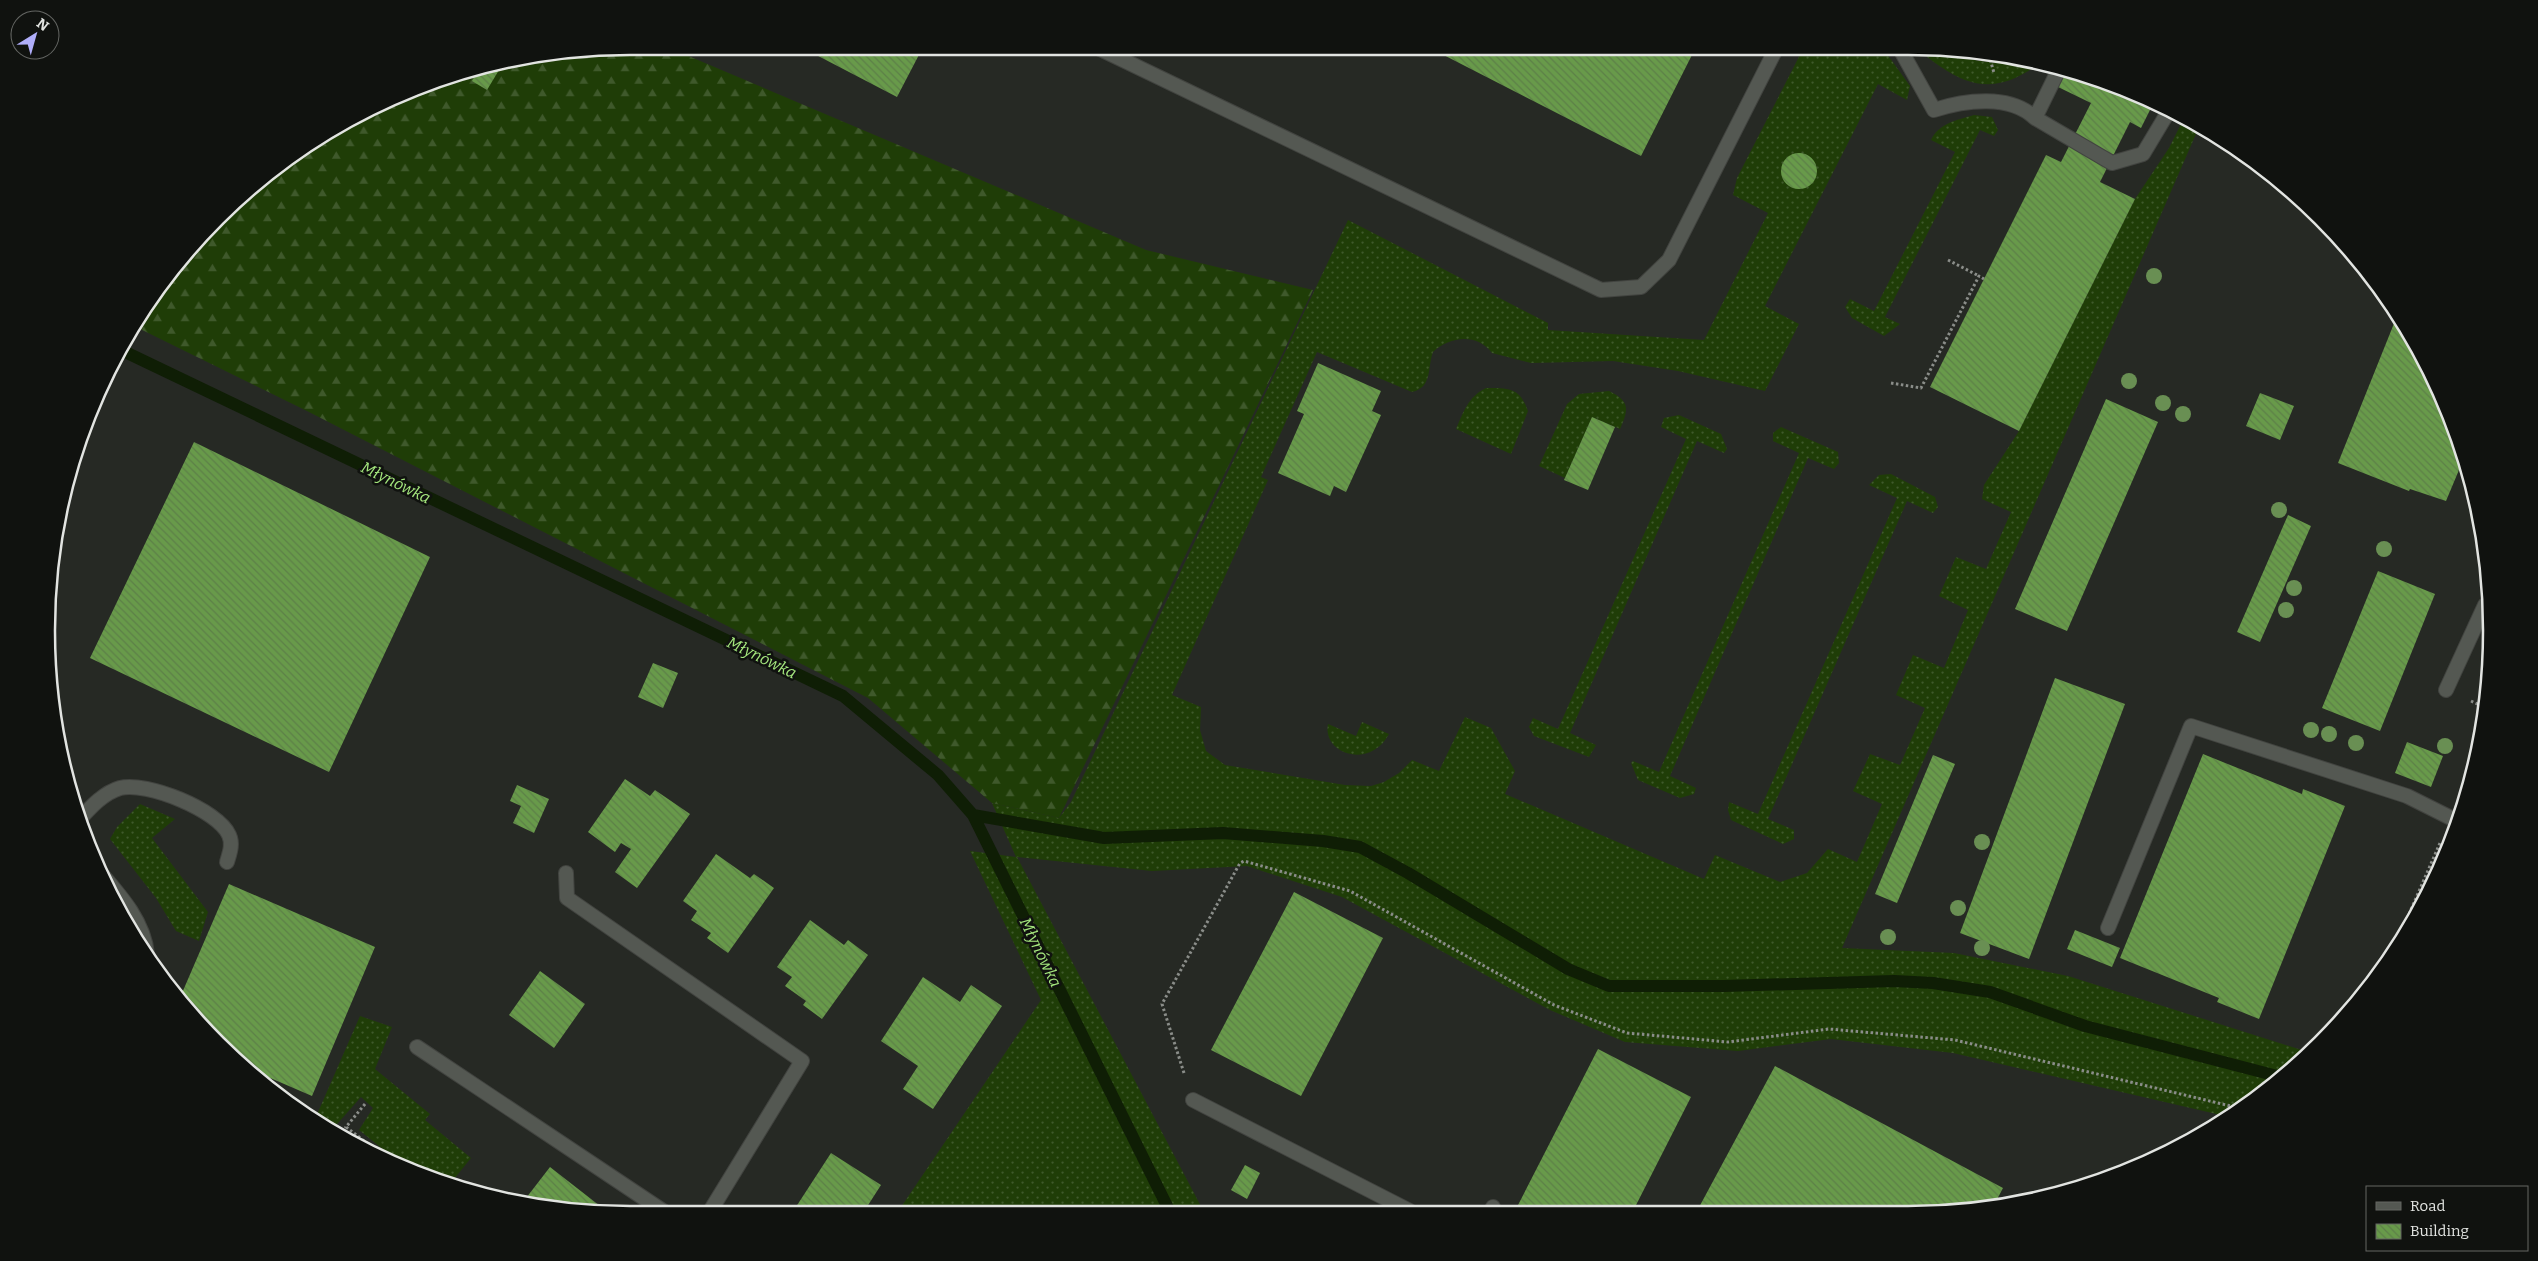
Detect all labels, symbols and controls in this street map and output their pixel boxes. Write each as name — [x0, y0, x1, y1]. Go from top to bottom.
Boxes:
north arrow — [10, 10, 60, 60]
text: N — [33, 15, 52, 35]
water label: Młynówka — [358, 457, 434, 507]
water label: Młynówka — [724, 632, 800, 682]
water label: Młynówka — [1016, 914, 1066, 990]
legend — [2366, 1186, 2528, 1251]
text: Road — [2410, 1197, 2445, 1215]
text: Building — [2410, 1222, 2469, 1240]

